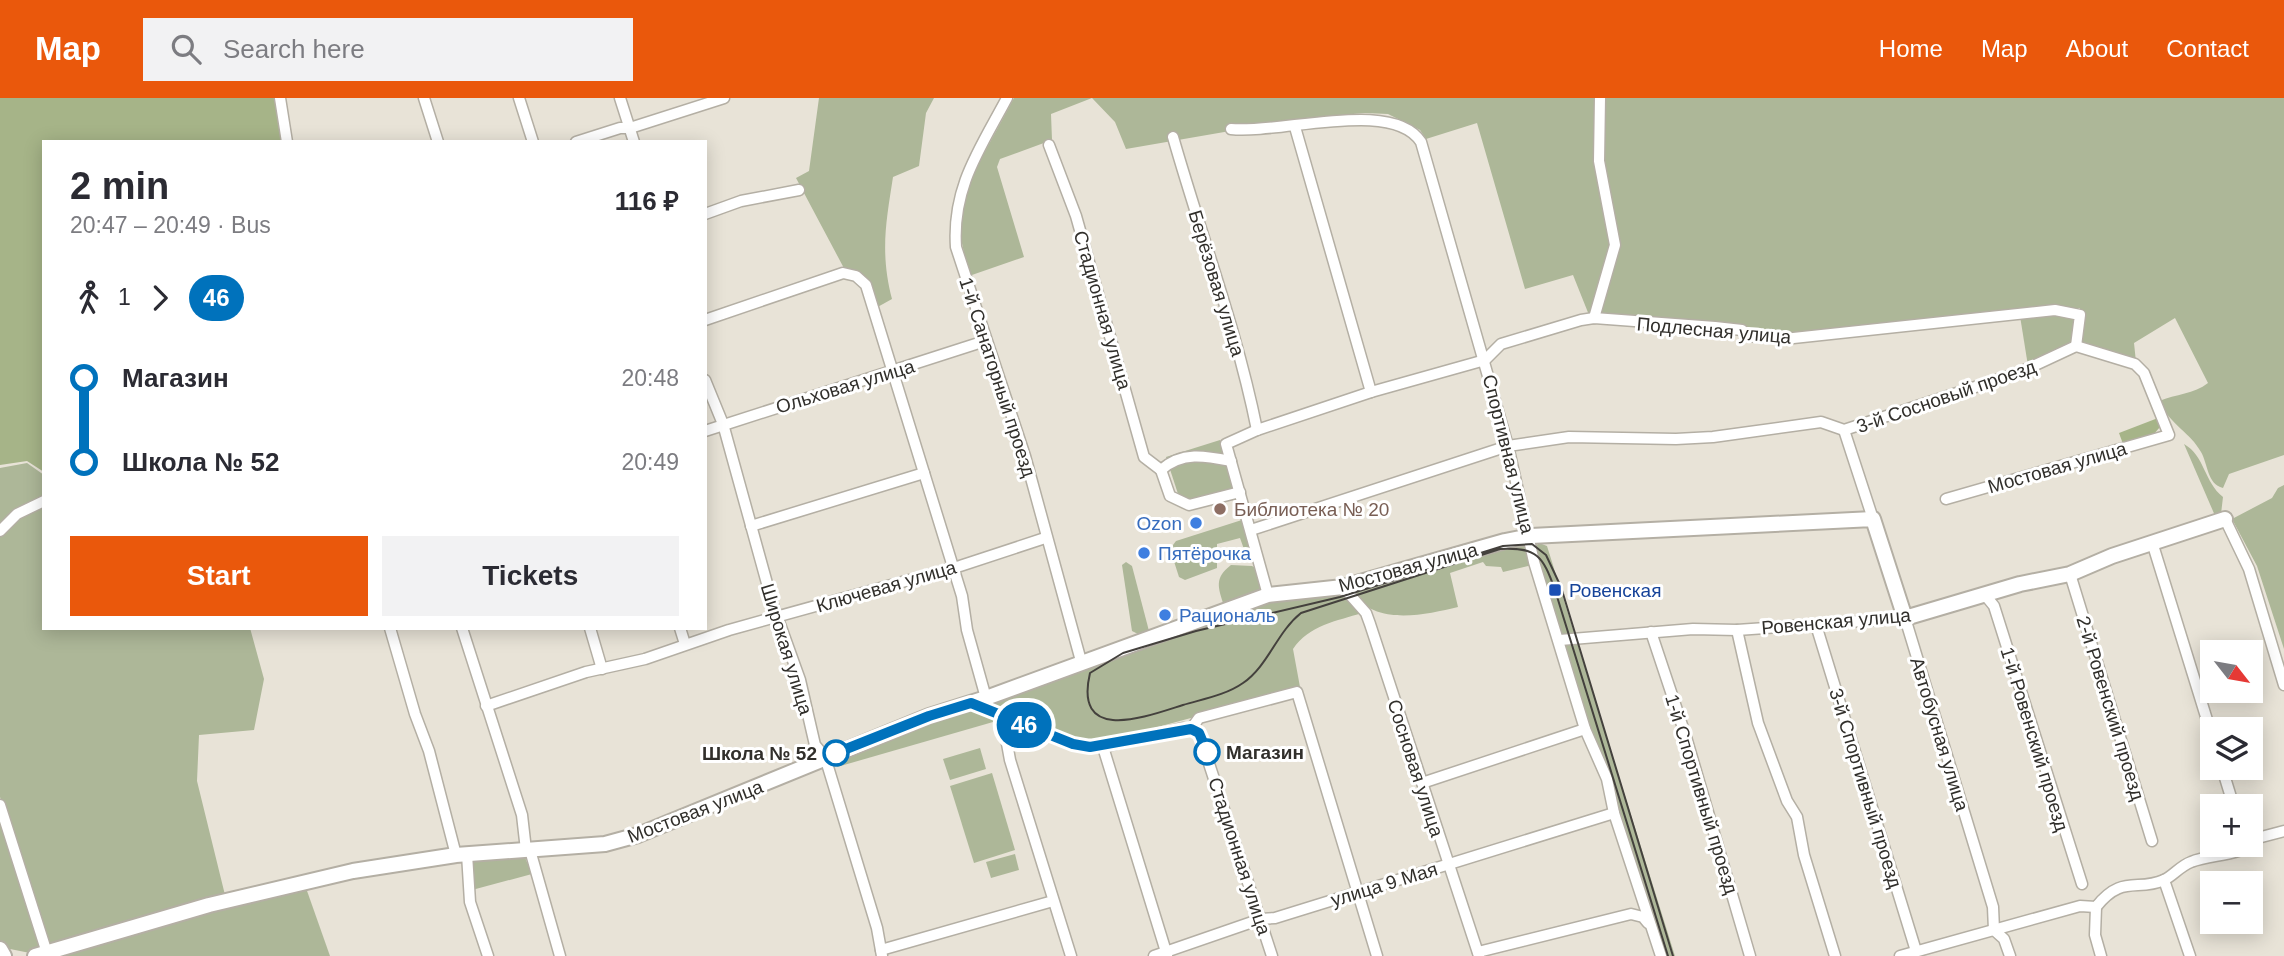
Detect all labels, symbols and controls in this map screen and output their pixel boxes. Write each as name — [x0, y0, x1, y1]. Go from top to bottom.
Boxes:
search box — [143, 18, 633, 81]
text: Map — [35, 30, 101, 67]
icon: search — [167, 30, 205, 68]
text: Search here — [223, 34, 365, 64]
text: Home — [1879, 35, 1943, 62]
text: Map — [1981, 35, 2028, 62]
text: About — [2066, 35, 2128, 62]
text: Contact — [2166, 35, 2249, 62]
text: 2 min — [70, 165, 169, 207]
text: 116 ₽ — [615, 186, 679, 216]
street label: Берёзовая улица — [1184, 208, 1249, 359]
text: 20:47 – 20:49 · Bus — [70, 212, 271, 238]
street label: Стадионная улица — [1070, 228, 1135, 392]
street label: 1-й Санаторный проезд — [955, 275, 1040, 480]
icon: walk — [70, 279, 108, 317]
icon: forward — [141, 279, 179, 317]
text: 1 — [118, 284, 131, 310]
text: 46 — [203, 284, 230, 311]
street label: Подлесная улица — [1636, 313, 1792, 348]
street label: Ольховая улица — [773, 355, 917, 418]
street label: 3-й Сосновый проезд — [1854, 356, 2039, 437]
text: Магазин — [122, 363, 229, 393]
text: 20:48 — [621, 365, 679, 391]
street label: Спортивная улица — [1479, 373, 1539, 536]
street label: Мостовая улица — [1985, 438, 2129, 497]
text: Школа № 52 — [122, 447, 279, 477]
text: 20:49 — [621, 449, 679, 475]
place label: Библиотека № 20 — [1234, 499, 1389, 520]
marker: Библиотека № 20 — [1212, 501, 1228, 517]
place label: Ozon — [1137, 513, 1182, 534]
marker: Ozon — [1188, 515, 1204, 531]
button: Start — [70, 536, 368, 616]
button: Tickets — [382, 536, 679, 616]
street label: Мостовая улица — [1336, 539, 1481, 596]
place label: Пятёрочка — [1158, 543, 1252, 564]
marker: Пятёрочка — [1136, 545, 1152, 561]
street label: Ключевая улица — [814, 556, 959, 617]
place label: Ровенская — [1569, 580, 1661, 601]
street label: Широкая улица — [757, 581, 817, 718]
marker: Ровенская — [1547, 582, 1563, 598]
street label: Ровенская улица — [1760, 604, 1912, 638]
place label: Рациональ — [1179, 605, 1276, 626]
marker: Рациональ — [1157, 607, 1173, 623]
street label: 2-й Ровенский проезд — [2072, 614, 2149, 803]
north arrow — [2200, 640, 2263, 704]
map controls — [2200, 640, 2263, 934]
street label: 1-й Ровенский проезд — [1996, 645, 2073, 834]
street label: Автобусная улица — [1906, 655, 1973, 814]
street label: 3-й Спортивный проезд — [1825, 686, 1906, 891]
street label: 1-й Спортивный проезд — [1661, 692, 1742, 897]
street label: Сосновая улица — [1383, 697, 1448, 840]
line badge: 46 — [992, 702, 1056, 748]
text: 46 — [1011, 711, 1037, 738]
button: layers — [2200, 717, 2263, 780]
marker: Магазин — [1194, 739, 1220, 765]
marker: Школа № 52 — [823, 740, 849, 766]
place label: Магазин — [1226, 742, 1304, 763]
place label: Школа № 52 — [702, 743, 817, 764]
street label: Стадионная улица — [1204, 775, 1275, 938]
street label: Мостовая улица — [624, 776, 766, 847]
button: + — [2200, 794, 2263, 857]
street label: улица 9 Мая — [1328, 858, 1440, 911]
button: − — [2200, 871, 2263, 934]

